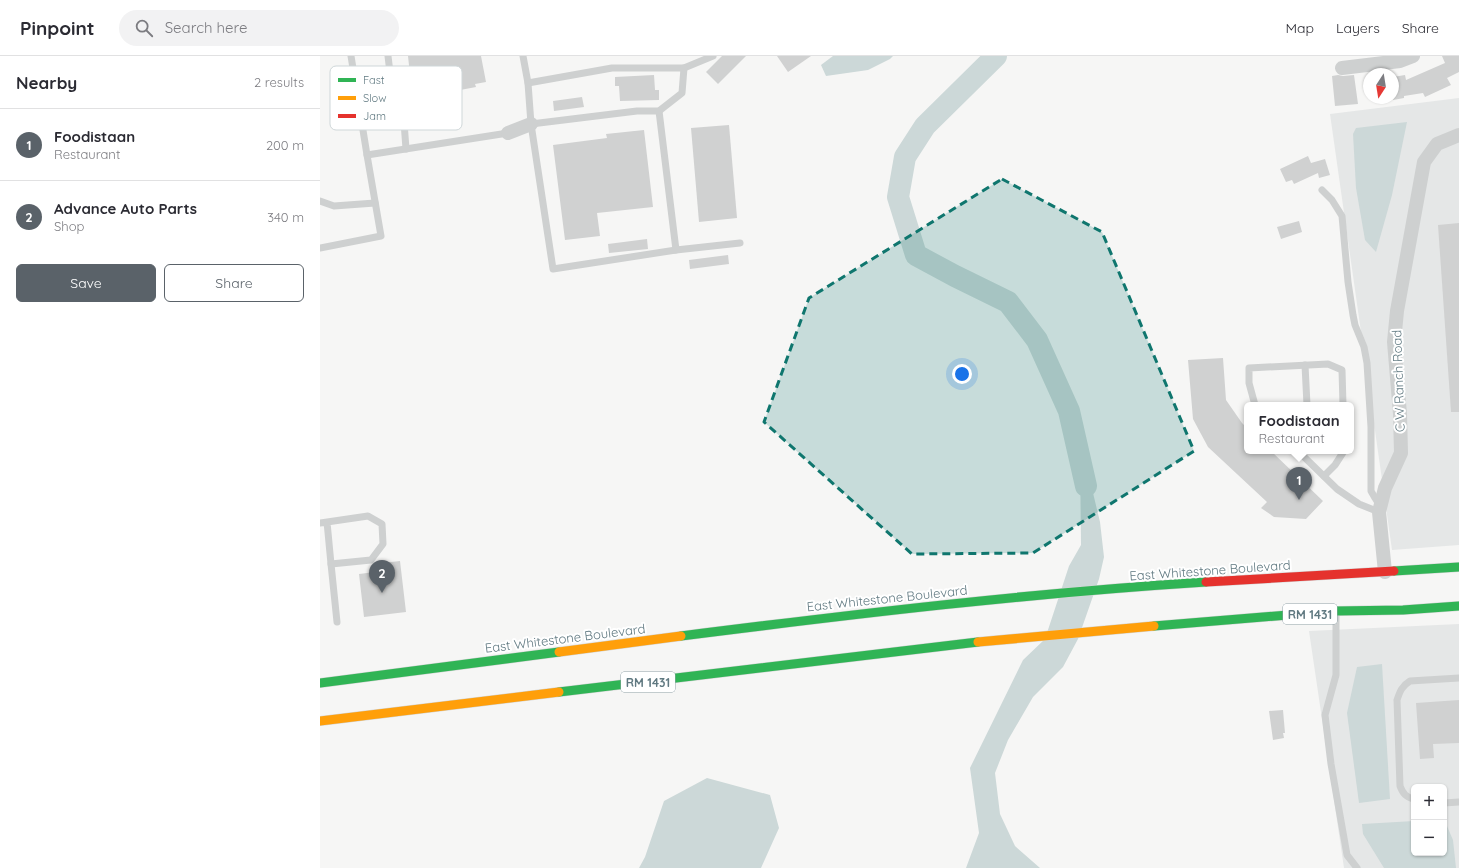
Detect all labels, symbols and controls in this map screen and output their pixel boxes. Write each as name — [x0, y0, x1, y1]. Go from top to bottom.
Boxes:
search box — [119, 10, 399, 46]
text: Pinpoint — [20, 16, 95, 40]
icon: search — [133, 17, 155, 39]
text: Search here — [165, 18, 247, 37]
text: Map — [1285, 19, 1314, 37]
text: Layers — [1336, 19, 1380, 37]
text: Share — [1402, 19, 1439, 37]
legend — [330, 66, 462, 130]
north arrow — [1363, 68, 1399, 104]
text: Nearby — [16, 72, 77, 93]
text: Fast — [363, 73, 385, 87]
text: 2 results — [254, 74, 304, 90]
text: Slow — [363, 91, 387, 105]
text: Jam — [363, 109, 386, 123]
text: Foodistaan — [54, 127, 135, 146]
text: 1 — [26, 137, 32, 153]
text: 200 m — [266, 137, 304, 153]
text: Restaurant — [54, 146, 120, 162]
text: Advance Auto Parts — [54, 199, 197, 218]
text: 2 — [25, 209, 33, 225]
text: 340 m — [267, 209, 304, 225]
text: Shop — [54, 218, 84, 234]
button: Save — [16, 264, 156, 302]
button: Share — [164, 264, 304, 302]
street label: C W Ranch Road — [1388, 330, 1408, 432]
your location — [952, 364, 972, 384]
popup — [1244, 402, 1354, 454]
text: Foodistaan — [1258, 411, 1340, 430]
text: Restaurant — [1258, 430, 1325, 446]
pin: 1 — [1286, 467, 1312, 500]
street label: East Whitestone Boulevard — [1129, 556, 1291, 584]
pin: 2 — [369, 560, 395, 593]
street label: East Whitestone Boulevard — [806, 582, 968, 614]
road number: RM 1431 — [1283, 604, 1337, 624]
street label: East Whitestone Boulevard — [484, 620, 646, 656]
road number: RM 1431 — [621, 672, 675, 692]
map controls — [1411, 784, 1447, 856]
button: + — [1411, 784, 1447, 820]
button: − — [1411, 820, 1447, 856]

